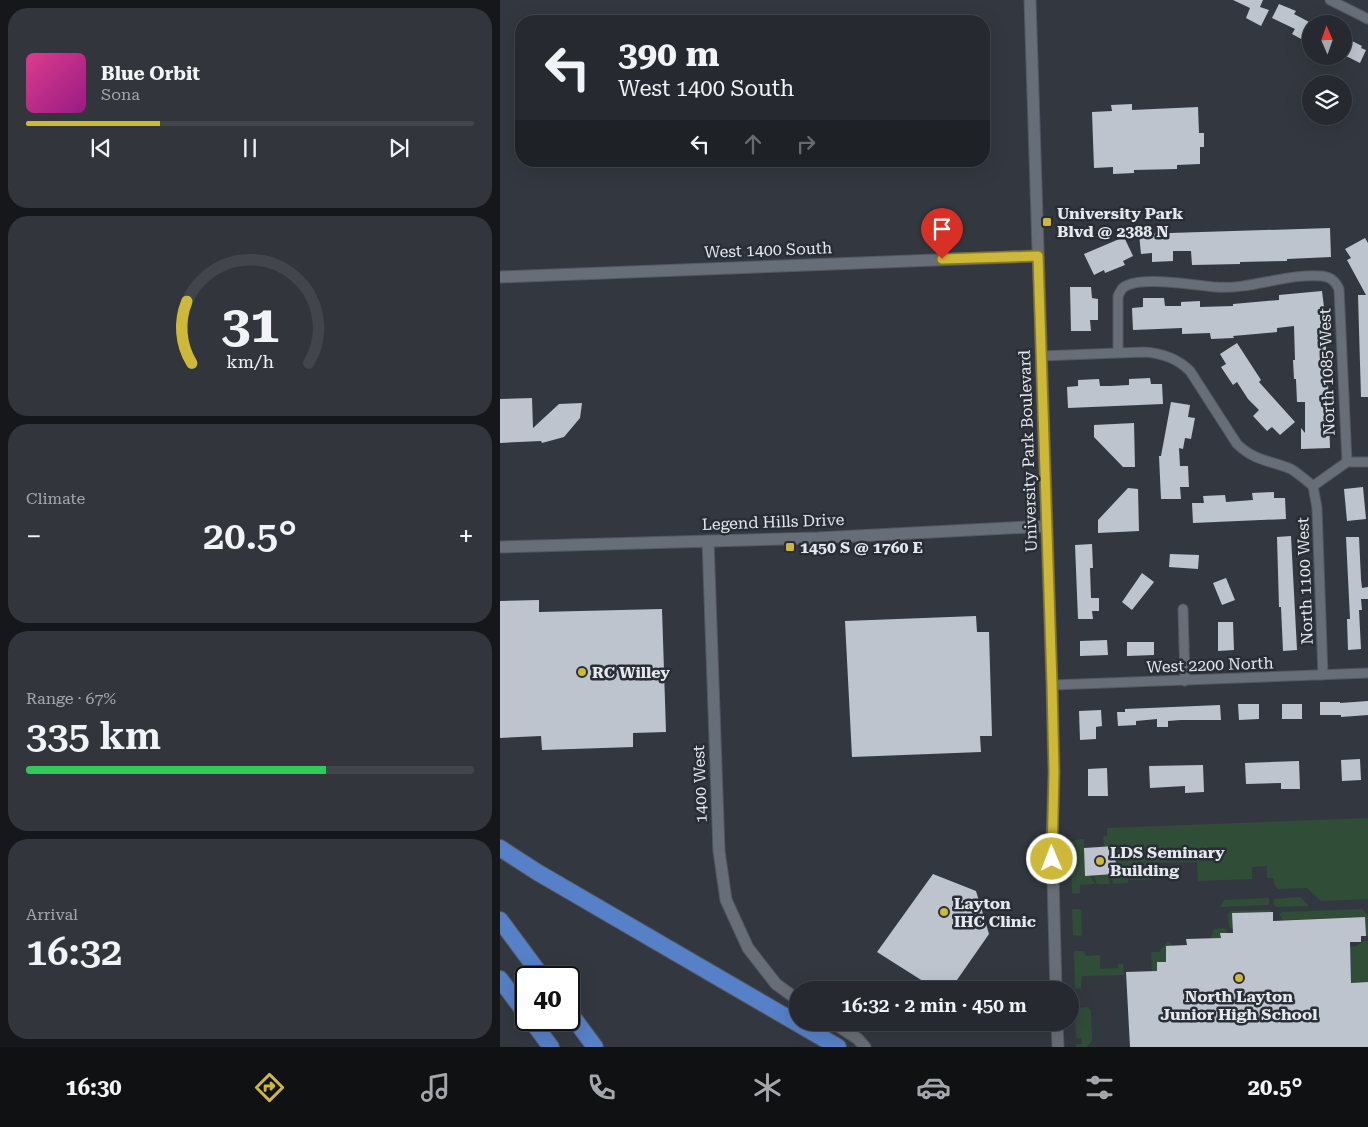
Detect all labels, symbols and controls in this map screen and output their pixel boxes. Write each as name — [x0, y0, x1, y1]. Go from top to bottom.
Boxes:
north arrow — [1302, 15, 1352, 65]
map controls — [1302, 15, 1352, 125]
text: 390 m — [618, 34, 719, 75]
icon: left — [535, 35, 600, 100]
text: Blue Orbit — [101, 62, 200, 85]
button: layers — [1302, 75, 1352, 125]
text: West 1400 South — [618, 76, 794, 101]
text: Sona — [101, 85, 140, 104]
icon: left — [686, 130, 714, 158]
icon: ahead — [739, 130, 767, 158]
icon: right — [792, 130, 820, 158]
icon: previous — [87, 134, 115, 162]
icon: pause — [236, 134, 264, 162]
icon: next — [385, 134, 413, 162]
place label: University Park Blvd @ 2388 N — [1057, 204, 1183, 241]
pin — [921, 208, 963, 259]
icon: arrive — [928, 215, 956, 243]
marker: University Park Blvd @ 2388 N — [1041, 216, 1053, 228]
street label: West 1400 South — [704, 238, 832, 262]
text: 31 — [221, 294, 279, 355]
street label: North 1085 West — [1315, 308, 1339, 436]
street label: University Park Boulevard — [1015, 350, 1041, 552]
text: km/h — [226, 351, 274, 372]
text: Climate — [26, 489, 85, 508]
street label: Legend Hills Drive — [701, 510, 845, 534]
text: 20.5° — [203, 514, 297, 558]
street label: North 1100 West — [1293, 517, 1317, 645]
text: − — [26, 520, 42, 553]
text: + — [458, 520, 474, 553]
place label: 1450 S @ 1760 E — [800, 538, 923, 557]
marker: 1450 S @ 1760 E — [784, 541, 796, 553]
street label: West 2200 North — [1146, 653, 1274, 677]
place label: RC Willey — [592, 663, 670, 682]
marker: RC Willey — [576, 666, 588, 678]
text: Range · 67% — [26, 689, 116, 708]
text: 335 km — [26, 714, 161, 758]
street label: 1400 West — [689, 745, 711, 823]
position arrow — [1025, 832, 1077, 884]
place label: LDS Seminary Building — [1110, 843, 1225, 880]
marker: LDS Seminary Building — [1094, 855, 1106, 867]
place label: Layton IHC Clinic — [954, 894, 1036, 931]
text: Arrival — [26, 905, 78, 924]
marker: Layton IHC Clinic — [938, 906, 950, 918]
text: 16:32 — [26, 930, 122, 974]
speed limit sign: 40 — [515, 966, 580, 1031]
marker: North Layton Junior High School — [1233, 972, 1245, 984]
place label: North Layton Junior High School — [1160, 987, 1318, 1024]
text: 16:32 · 2 min · 450 m — [841, 994, 1027, 1017]
icon: directions — [252, 1070, 287, 1105]
icon: music — [418, 1070, 453, 1105]
icon: phone — [584, 1070, 619, 1105]
icon: climate — [750, 1070, 785, 1105]
icon: car — [916, 1070, 951, 1105]
icon: filters — [1082, 1070, 1117, 1105]
text: 16:30 — [65, 1075, 122, 1100]
text: 20.5° — [1248, 1075, 1303, 1100]

